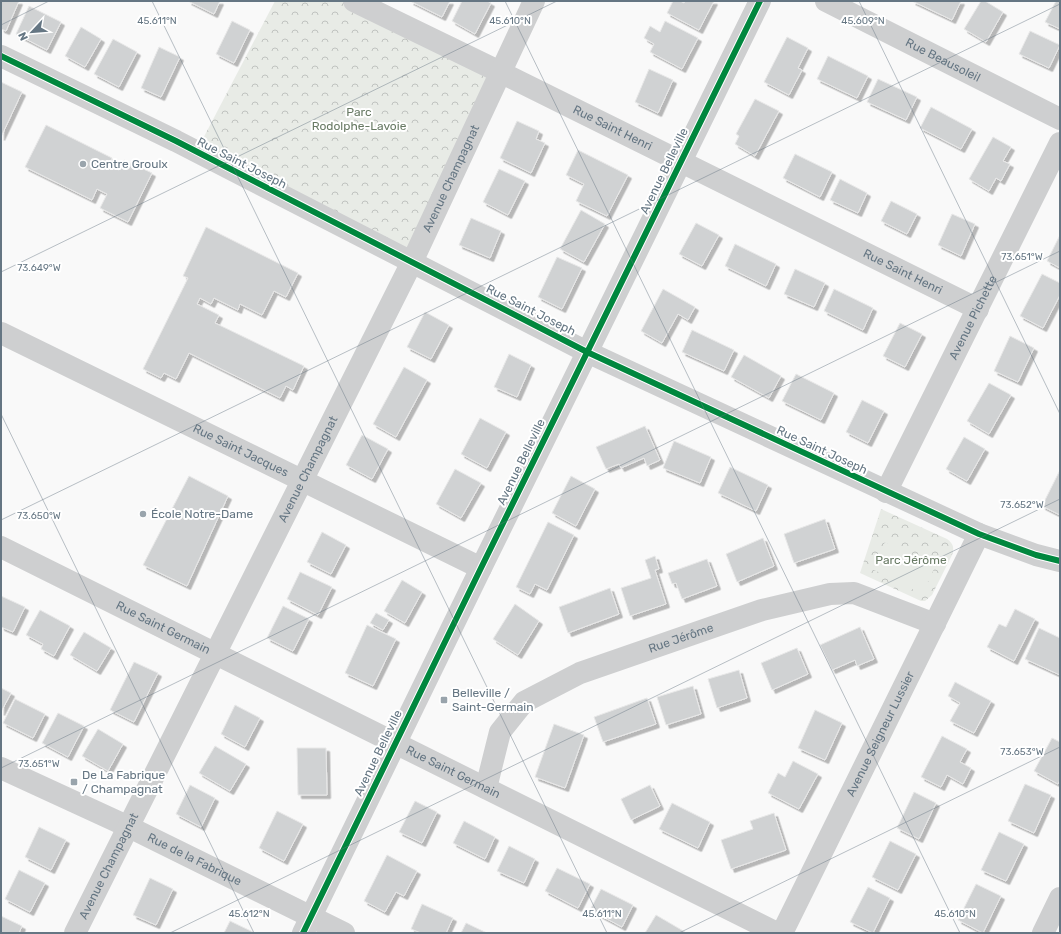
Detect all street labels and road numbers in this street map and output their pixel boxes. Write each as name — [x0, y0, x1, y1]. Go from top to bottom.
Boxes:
street label: Rue Beausoleil — [903, 35, 983, 85]
street label: Rue Saint Henri — [571, 102, 655, 153]
street label: Avenue Champagnat — [420, 122, 482, 235]
street label: Avenue Belleville — [637, 125, 691, 216]
street label: Rue Saint Joseph — [195, 134, 289, 192]
street label: Rue Saint Henri — [861, 246, 945, 297]
street label: Avenue Pichette — [946, 273, 1000, 362]
street label: Rue Saint Joseph — [484, 281, 578, 339]
street label: Avenue Champagnat — [275, 413, 341, 525]
street label: Avenue Belleville — [494, 416, 548, 507]
street label: Rue Saint Jacques — [191, 421, 291, 480]
street label: Rue Saint Joseph — [774, 423, 870, 477]
street label: Rue Saint Germain — [114, 598, 213, 657]
street label: Rue Jérôme — [647, 620, 716, 656]
street label: Avenue Seigneur Lussier — [843, 669, 917, 799]
street label: Avenue Belleville — [351, 707, 405, 798]
street label: Rue Saint Germain — [404, 743, 503, 801]
street label: Avenue Champagnat — [76, 810, 141, 921]
street label: Rue de la Fabrique — [145, 830, 244, 889]

